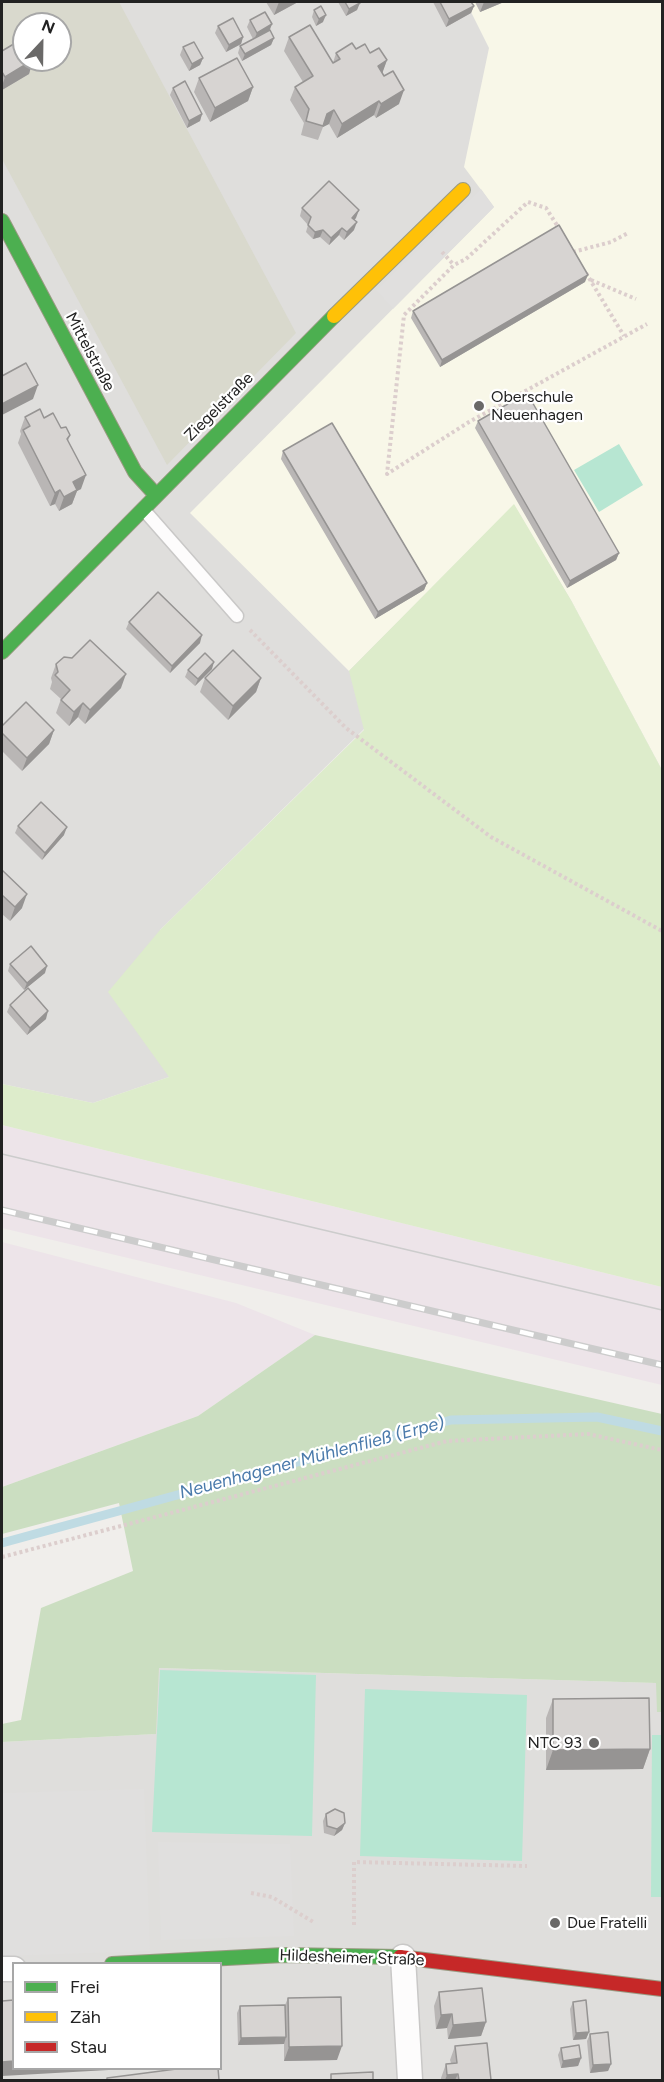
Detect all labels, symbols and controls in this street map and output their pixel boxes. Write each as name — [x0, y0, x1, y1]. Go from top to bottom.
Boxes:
north arrow — [12, 12, 72, 72]
text: N — [39, 16, 57, 38]
street label: Mittelstraße — [61, 309, 119, 395]
street label: Ziegelstraße — [181, 369, 257, 445]
place label: Oberschule Neuenhagen — [491, 387, 583, 425]
marker: Oberschule Neuenhagen — [472, 399, 486, 413]
water label: Neuenhagener Mühlenfließ (Erpe) — [177, 1412, 447, 1504]
place label: NTC 93 — [528, 1733, 582, 1753]
marker: NTC 93 — [587, 1736, 601, 1750]
place label: Due Fratelli — [567, 1913, 647, 1933]
marker: Due Fratelli — [548, 1916, 562, 1930]
street label: Hildesheimer Straße — [279, 1946, 425, 1970]
legend — [12, 1962, 222, 2070]
text: Frei — [70, 1976, 100, 1998]
text: Zäh — [70, 2006, 101, 2028]
text: Stau — [70, 2036, 107, 2058]

